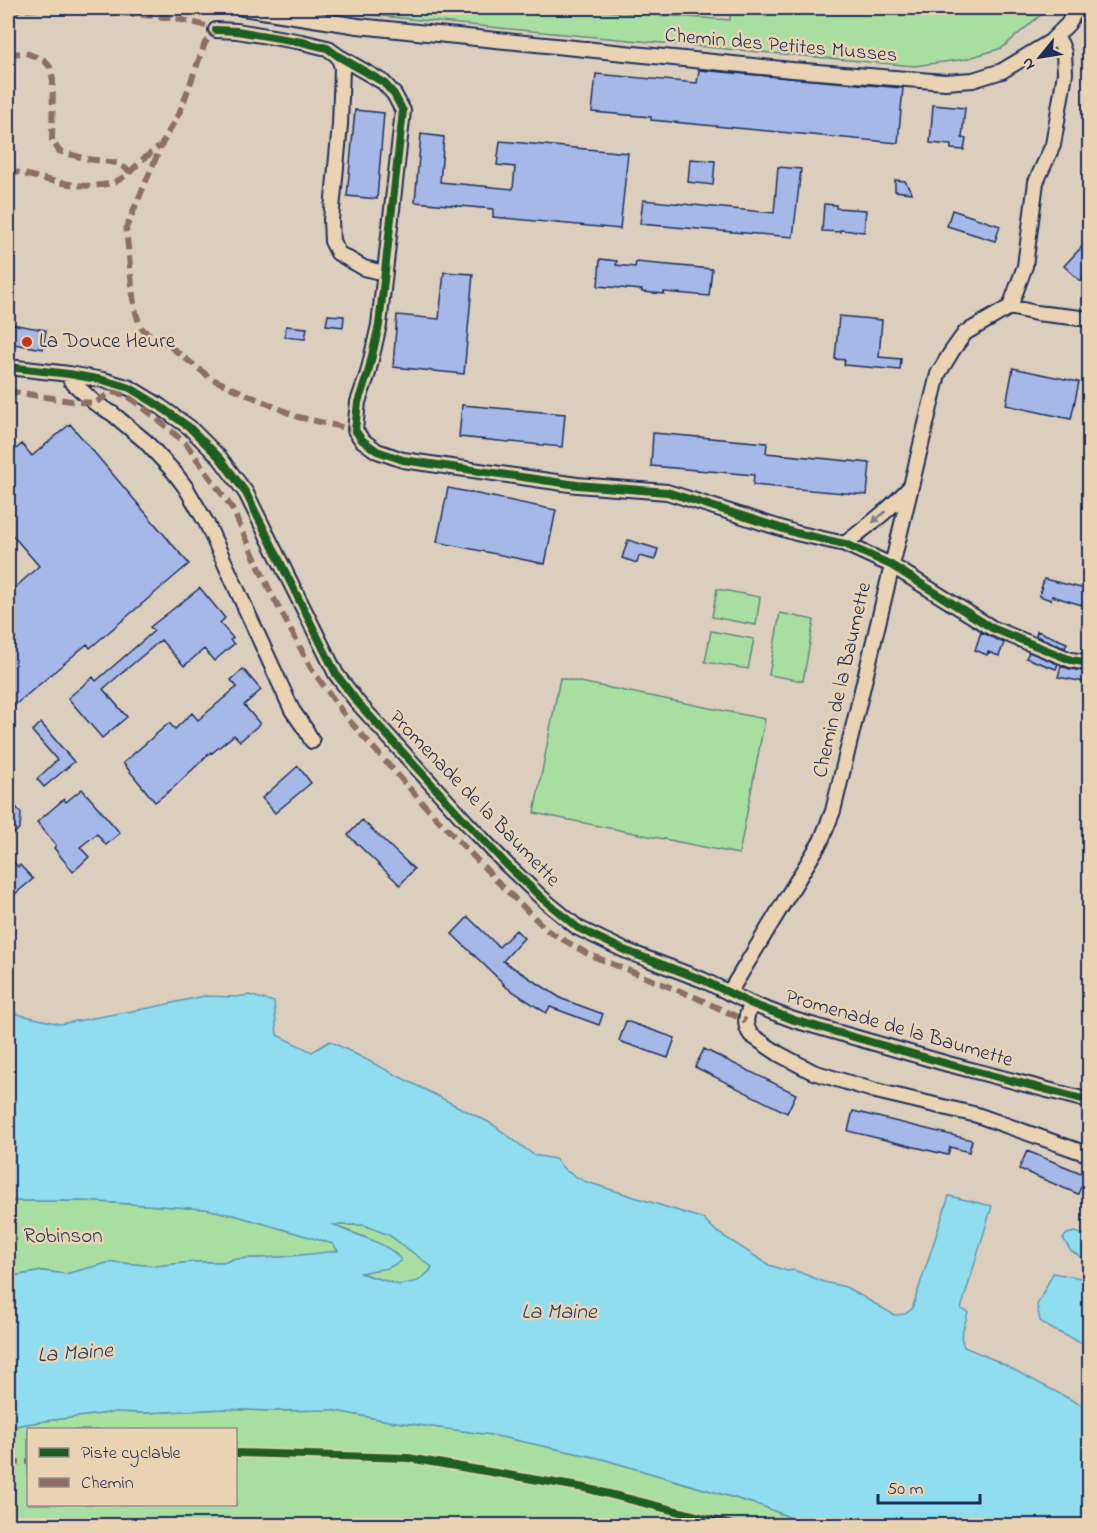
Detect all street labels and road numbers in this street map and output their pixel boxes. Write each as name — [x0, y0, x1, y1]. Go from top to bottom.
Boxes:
street label: Chemin des Petites Musses — [663, 21, 899, 71]
street label: Chemin de la Baumette — [806, 579, 880, 781]
street label: Promenade de la Baumette — [381, 704, 567, 895]
street label: Promenade de la Baumette — [782, 982, 1017, 1076]

